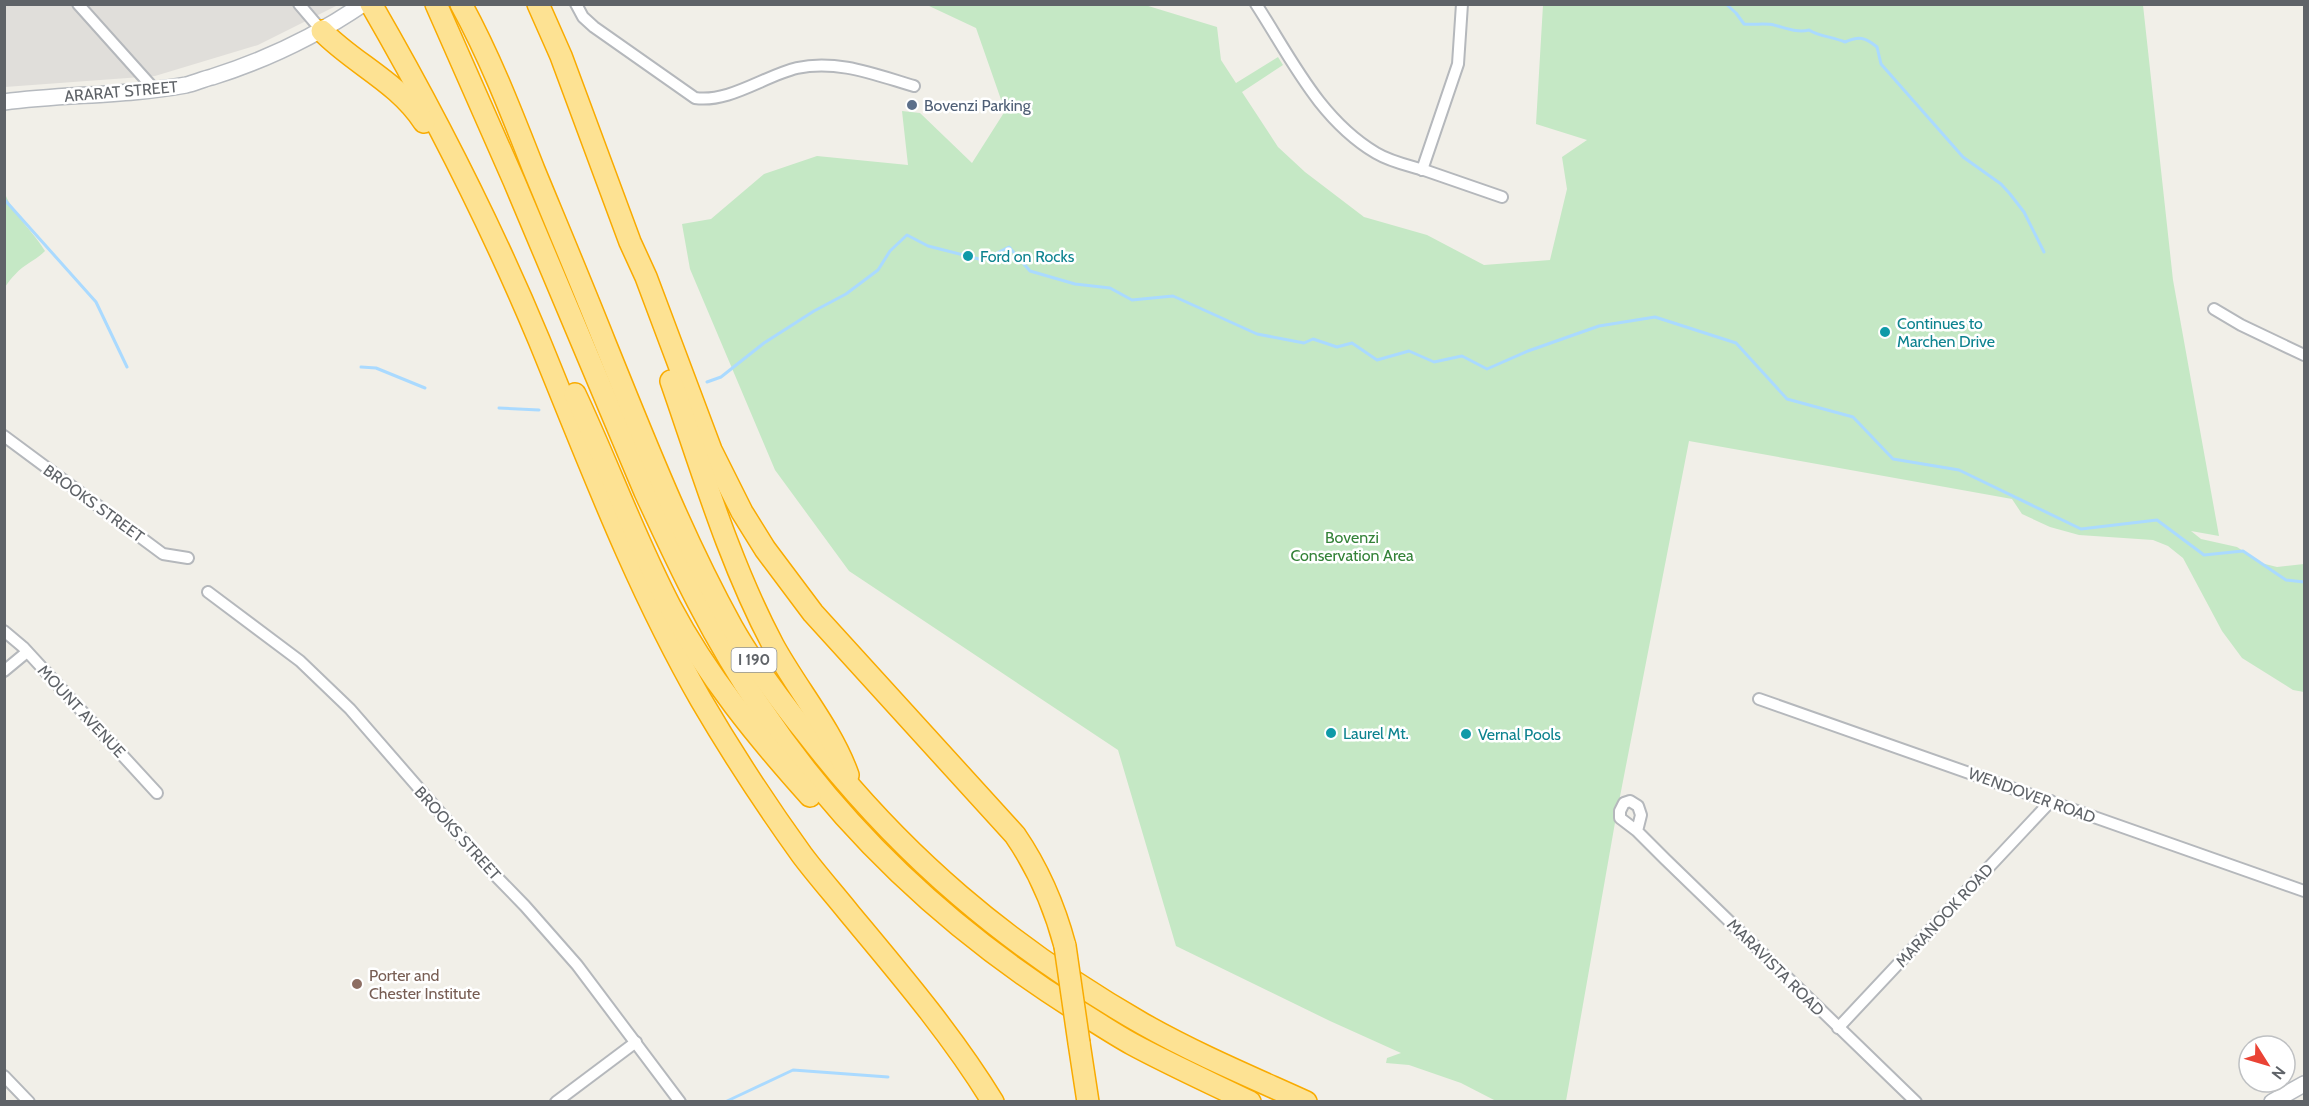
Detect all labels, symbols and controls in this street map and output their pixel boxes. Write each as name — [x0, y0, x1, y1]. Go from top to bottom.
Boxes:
street label: ARARAT STREET — [63, 77, 179, 106]
place label: Bovenzi Parking — [924, 96, 1032, 115]
marker: Bovenzi Parking — [905, 98, 919, 112]
place label: Ford on Rocks — [980, 247, 1075, 266]
marker: Ford on Rocks — [961, 249, 975, 263]
place label: Continues to Marchen Drive — [1897, 314, 1995, 351]
marker: Continues to Marchen Drive — [1878, 325, 1892, 339]
street label: BROOKS STREET — [40, 461, 148, 546]
park label: Bovenzi Conservation Area — [1290, 528, 1414, 565]
road number: I 190 — [732, 648, 777, 672]
street label: MOUNT AVENUE — [34, 661, 129, 762]
place label: Laurel Mt. — [1343, 724, 1409, 743]
place label: Vernal Pools — [1478, 725, 1561, 744]
marker: Laurel Mt. — [1324, 726, 1338, 740]
marker: Vernal Pools — [1459, 727, 1473, 741]
street label: WENDOVER ROAD — [1966, 764, 2098, 827]
street label: BROOKS STREET — [411, 783, 505, 884]
street label: MARANOOK ROAD — [1892, 860, 1997, 971]
street label: MARAVISTA ROAD — [1723, 915, 1828, 1020]
place label: Porter and Chester Institute — [369, 966, 480, 1003]
marker: Porter and Chester Institute — [350, 977, 364, 991]
north arrow — [2237, 1034, 2297, 1094]
text: N — [2268, 1062, 2290, 1083]

